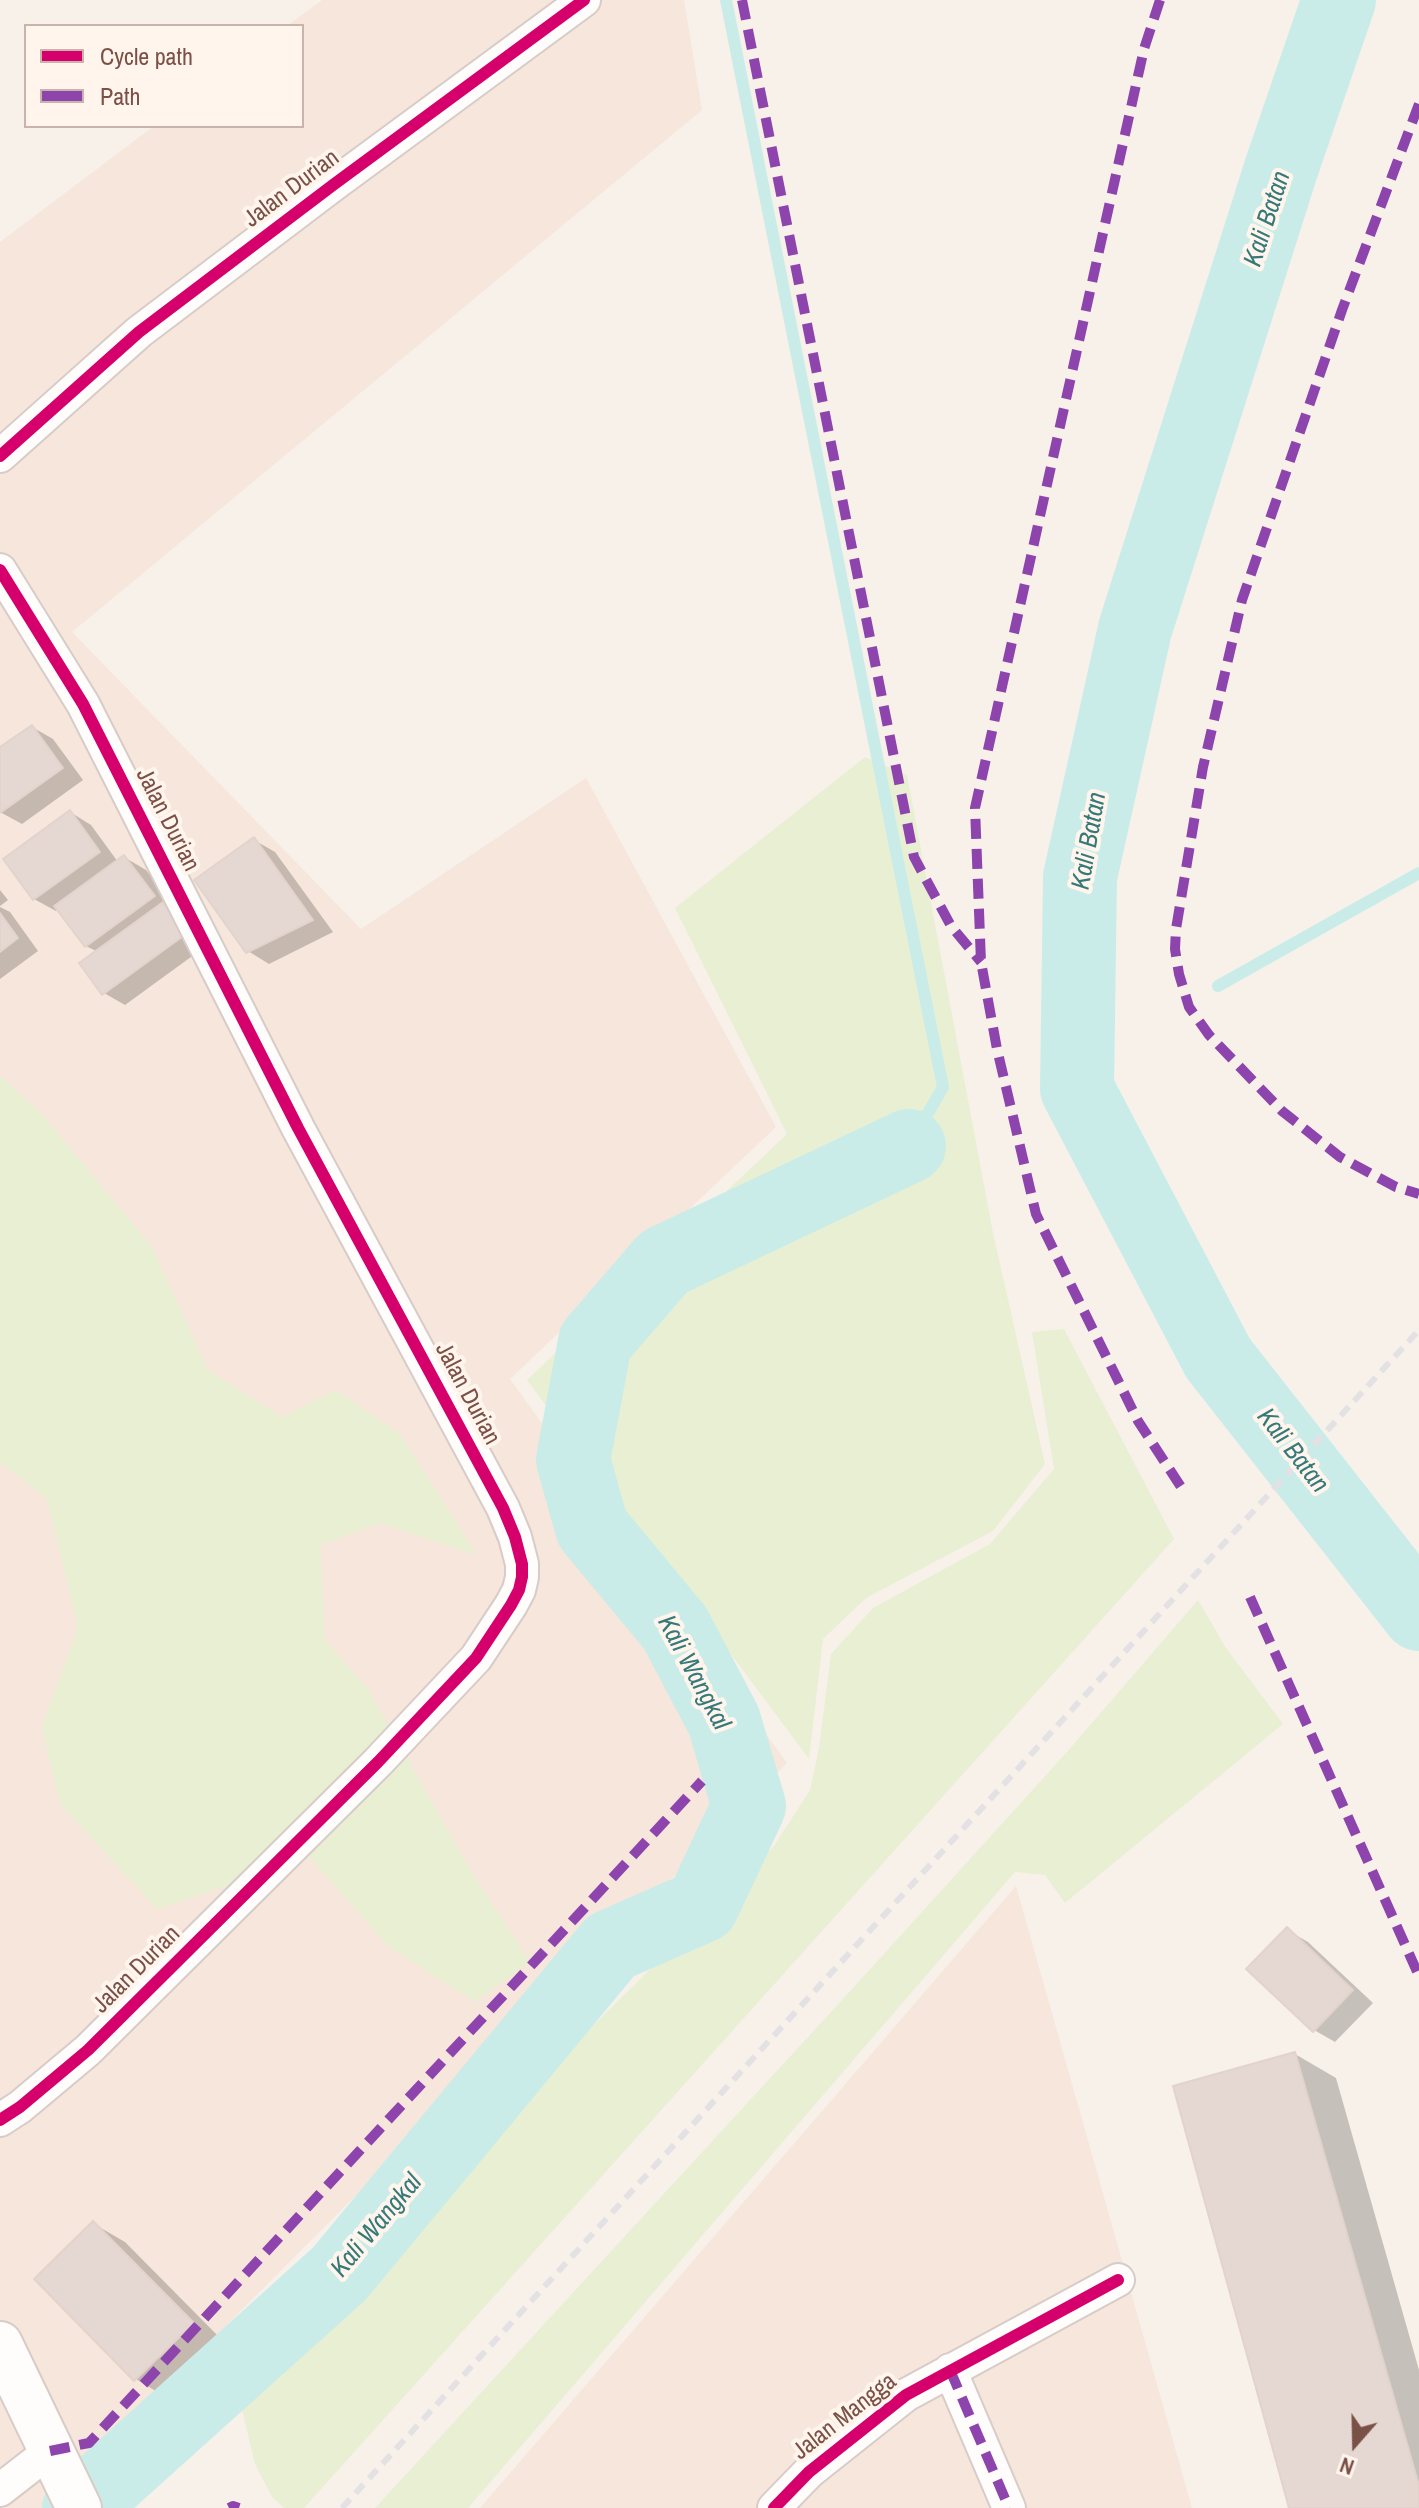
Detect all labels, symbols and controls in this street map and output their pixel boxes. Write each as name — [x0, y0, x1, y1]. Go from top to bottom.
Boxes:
legend — [24, 24, 304, 128]
text: Cycle path — [100, 40, 193, 72]
text: Path — [100, 80, 141, 112]
street label: Jalan Durian — [239, 144, 345, 234]
water label: Kali Batan — [1238, 167, 1298, 271]
street label: Jalan Durian — [129, 764, 205, 876]
water label: Kali Batan — [1066, 790, 1114, 892]
street label: Jalan Durian — [428, 1338, 506, 1450]
water label: Kali Batan — [1249, 1403, 1335, 1499]
water label: Kali Wangkal — [650, 1610, 736, 1736]
street label: Jalan Durian — [87, 1920, 187, 2020]
water label: Kali Wangkal — [325, 2168, 429, 2284]
street label: Jalan Mangga — [787, 2368, 903, 2466]
north arrow — [1315, 2404, 1395, 2484]
text: N — [1336, 2450, 1358, 2483]

